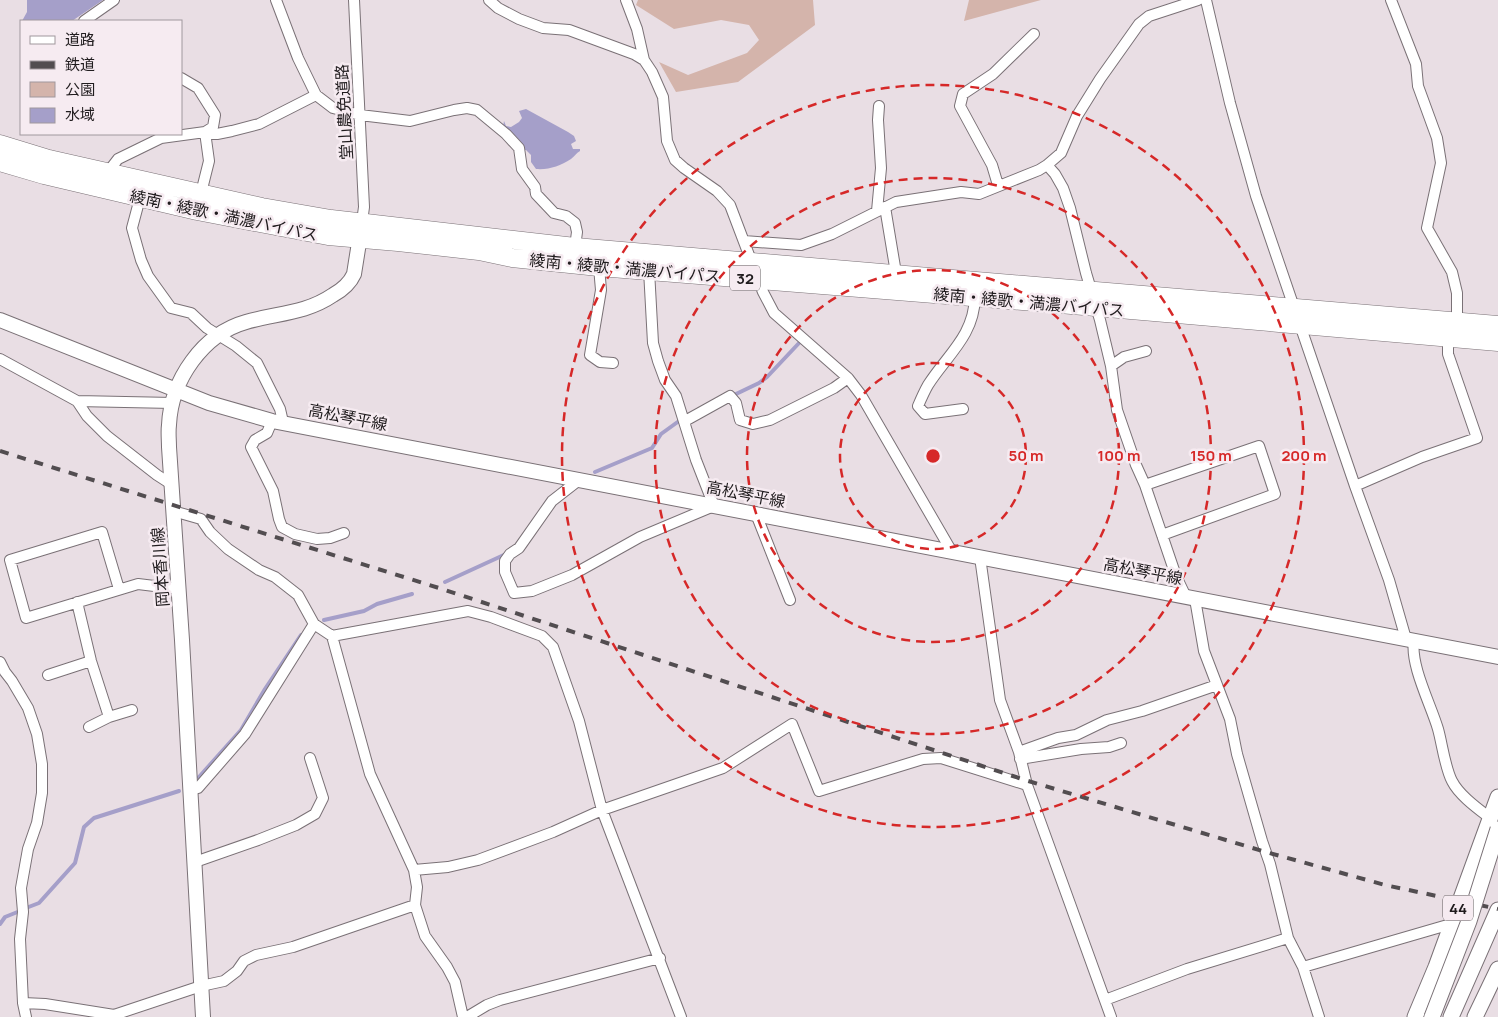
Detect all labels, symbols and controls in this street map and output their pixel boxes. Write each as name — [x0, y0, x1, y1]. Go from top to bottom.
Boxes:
legend — [20, 20, 182, 135]
text: 道路 — [65, 29, 95, 50]
text: 鉄道 — [65, 54, 95, 75]
street label: 堂山農免道路 — [331, 63, 357, 161]
text: 公園 — [65, 79, 95, 100]
text: 水域 — [65, 104, 95, 125]
street label: 綾南・綾歌・満濃バイパス — [128, 184, 320, 246]
street label: 綾南・綾歌・満濃バイパス — [529, 249, 721, 287]
road number: 32 — [730, 266, 760, 290]
street label: 綾南・綾歌・満濃バイパス — [933, 283, 1125, 321]
street label: 高松琴平線 — [307, 399, 389, 435]
text: 50 m — [1008, 445, 1044, 466]
text: 100 m — [1098, 445, 1140, 466]
text: 150 m — [1190, 445, 1232, 466]
text: 200 m — [1281, 445, 1327, 466]
centre of rings — [924, 447, 942, 465]
street label: 高松琴平線 — [705, 476, 787, 512]
street label: 岡本香川線 — [146, 526, 174, 608]
street label: 高松琴平線 — [1102, 553, 1184, 589]
road number: 44 — [1443, 896, 1473, 920]

